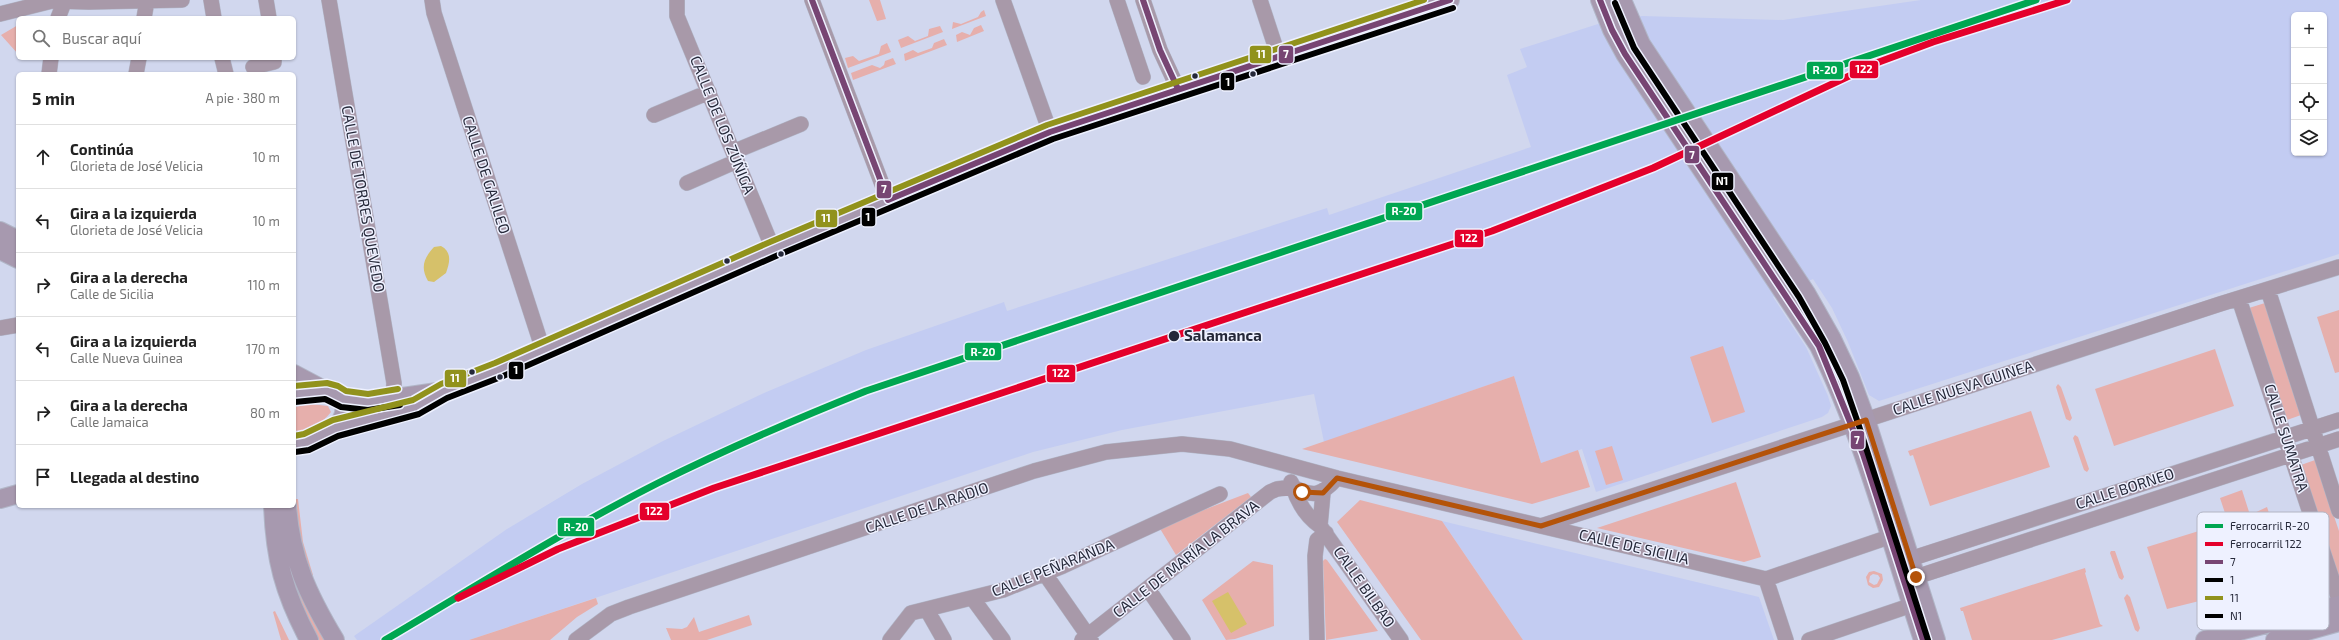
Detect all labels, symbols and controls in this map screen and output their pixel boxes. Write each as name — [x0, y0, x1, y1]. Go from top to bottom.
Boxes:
map controls — [2291, 12, 2327, 156]
button: + — [2291, 12, 2327, 48]
search box — [16, 16, 296, 60]
icon: search — [30, 27, 52, 49]
text: Buscar aquí — [62, 29, 141, 47]
line badge: 11 — [1249, 45, 1272, 64]
line badge: 7 — [1278, 45, 1294, 64]
text: 11 — [1256, 47, 1266, 60]
text: 7 — [1283, 47, 1289, 60]
button: − — [2291, 48, 2327, 84]
street label: CALLE DE LOS ZÚÑIGA — [687, 53, 759, 197]
line badge: 122 — [1849, 60, 1879, 79]
line badge: R-20 — [1806, 61, 1844, 80]
text: 122 — [1855, 62, 1873, 75]
text: R-20 — [1812, 63, 1838, 76]
unlabelled marker — [1248, 69, 1258, 79]
unlabelled marker — [1190, 71, 1200, 81]
line badge: 1 — [1220, 72, 1235, 91]
text: 1 — [1226, 75, 1230, 88]
button: locate — [2291, 84, 2327, 120]
text: 5 min — [32, 88, 75, 108]
text: A pie · 380 m — [205, 90, 280, 106]
street label: CALLE DE TORRES QUEVEDO — [338, 104, 389, 294]
street label: CALLE DE GALILEO — [459, 113, 515, 236]
button: layers — [2291, 120, 2327, 156]
text: Continúa — [70, 140, 133, 158]
line badge: 7 — [1684, 145, 1700, 164]
icon: ahead — [32, 146, 54, 168]
text: 7 — [1689, 148, 1695, 161]
text: 10 m — [253, 149, 280, 165]
text: Glorieta de José Velicia — [70, 158, 203, 174]
line badge: N1 — [1711, 172, 1734, 191]
text: N1 — [1716, 174, 1728, 187]
line badge: 7 — [876, 180, 892, 199]
text: 7 — [881, 182, 887, 195]
line badge: R-20 — [1385, 202, 1423, 221]
text: Gira a la izquierda — [70, 204, 197, 222]
text: R-20 — [1391, 204, 1417, 217]
line badge: 1 — [861, 207, 876, 227]
line badge: 11 — [815, 209, 838, 228]
icon: left — [32, 210, 54, 232]
text: 1 — [866, 210, 870, 223]
text: 11 — [821, 211, 831, 224]
text: 10 m — [253, 213, 280, 229]
text: Glorieta de José Velicia — [70, 222, 203, 238]
line badge: 122 — [1454, 229, 1484, 248]
text: 122 — [1460, 231, 1478, 244]
unlabelled marker — [776, 249, 786, 259]
unlabelled marker — [722, 256, 732, 266]
text: Gira a la derecha — [70, 268, 188, 286]
icon: right — [32, 274, 54, 296]
text: 110 m — [248, 277, 280, 293]
text: Calle de Sicilia — [70, 286, 154, 302]
place label: Salamanca — [1184, 326, 1262, 344]
marker: Salamanca — [1167, 329, 1181, 343]
text: Gira a la izquierda — [70, 332, 197, 350]
icon: left — [32, 338, 54, 360]
text: 170 m — [246, 341, 280, 357]
line badge: R-20 — [964, 342, 1002, 361]
text: R-20 — [970, 345, 996, 358]
text: Calle Nueva Guinea — [70, 350, 183, 366]
street label: CALLE NUEVA GUINEA — [1890, 356, 2036, 418]
line badge: 1 — [508, 361, 524, 380]
text: 1 — [514, 363, 518, 376]
line badge: 122 — [1046, 364, 1076, 383]
text: 122 — [1052, 366, 1070, 379]
unlabelled marker — [467, 367, 477, 377]
line badge: 11 — [444, 369, 467, 388]
text: 11 — [450, 371, 460, 384]
unlabelled marker — [495, 372, 505, 382]
street label: CALLE SUMATRA — [2261, 381, 2313, 495]
text: Gira a la derecha — [70, 396, 188, 414]
icon: right — [32, 402, 54, 424]
text: 80 m — [250, 405, 280, 421]
text: Calle Jamaica — [70, 414, 149, 430]
line badge: 7 — [1850, 430, 1865, 450]
text: 7 — [1854, 433, 1860, 446]
street label: CALLE BORNEO — [2073, 464, 2176, 512]
icon: arrive — [32, 466, 54, 488]
text: Llegada al destino — [70, 468, 199, 486]
street label: CALLE DE LA RADIO — [863, 477, 991, 537]
route start — [1293, 483, 1311, 501]
street label: CALLE DE MARÍA LA BRAVA — [1109, 495, 1262, 621]
line badge: 122 — [639, 502, 670, 521]
text: 122 — [645, 504, 663, 517]
legend — [2197, 512, 2329, 630]
line badge: R-20 — [557, 517, 595, 537]
text: Ferrocarril R-20 — [2230, 519, 2310, 532]
text: R-20 — [563, 520, 589, 533]
street label: CALLE DE SICILIA — [1577, 525, 1692, 568]
street label: CALLE PEÑARANDA — [989, 534, 1117, 600]
text: Ferrocarril 122 — [2230, 537, 2302, 550]
street label: CALLE BILBAO — [1330, 543, 1399, 630]
text: 7 — [2230, 555, 2236, 568]
route end — [1907, 568, 1925, 586]
text: 1 — [2230, 573, 2234, 586]
text: 11 — [2230, 591, 2239, 604]
text: N1 — [2230, 609, 2242, 622]

